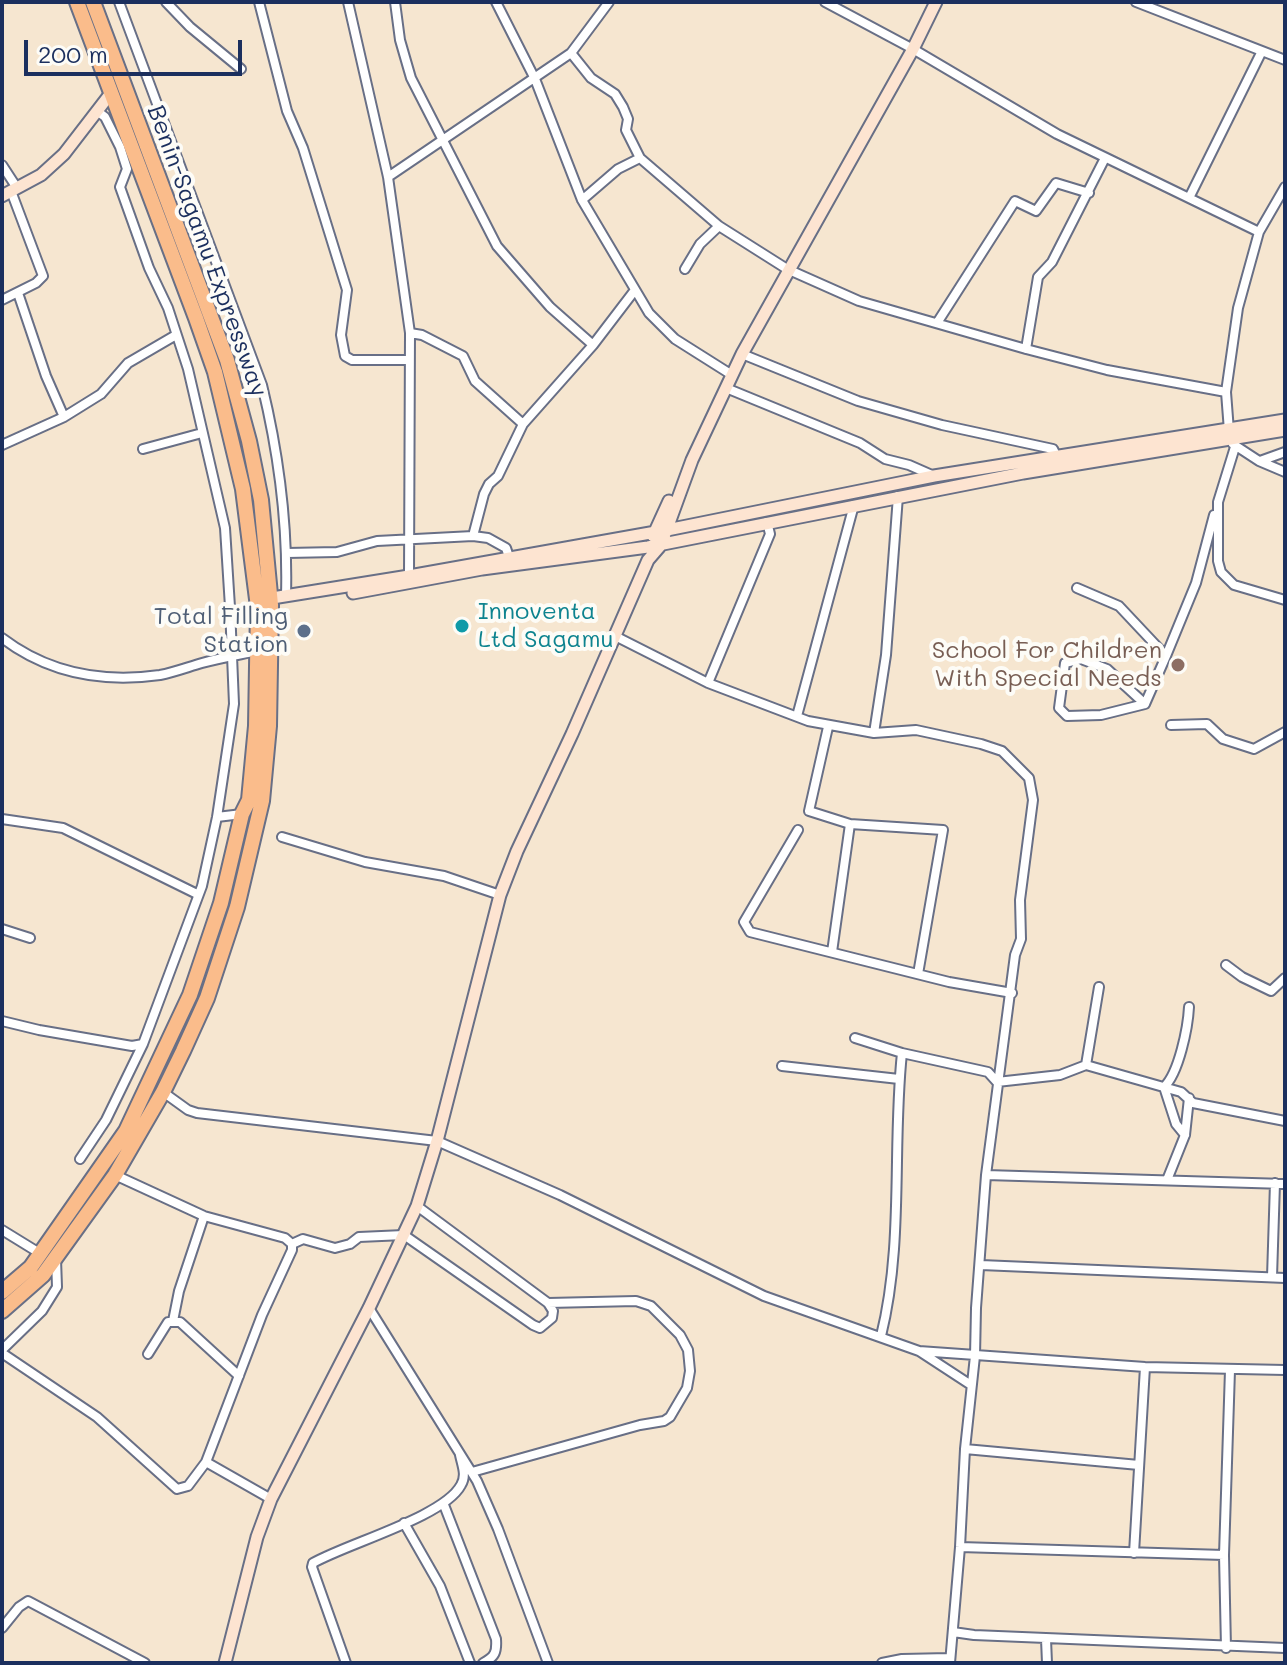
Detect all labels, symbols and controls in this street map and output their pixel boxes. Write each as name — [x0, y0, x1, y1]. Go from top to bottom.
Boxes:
scale bar — [28, 24, 246, 74]
text: 200 m — [38, 38, 108, 69]
street label: Benin-Sagamu Expressway — [141, 101, 273, 401]
place label: Innoventa Ltd Sagamu — [478, 598, 614, 654]
place label: Total Filling Station — [154, 603, 288, 659]
marker: Innoventa Ltd Sagamu — [453, 617, 471, 635]
marker: Total Filling Station — [295, 622, 313, 640]
place label: School For Children With Special Needs — [932, 637, 1162, 693]
marker: School For Children With Special Needs — [1169, 656, 1187, 674]

